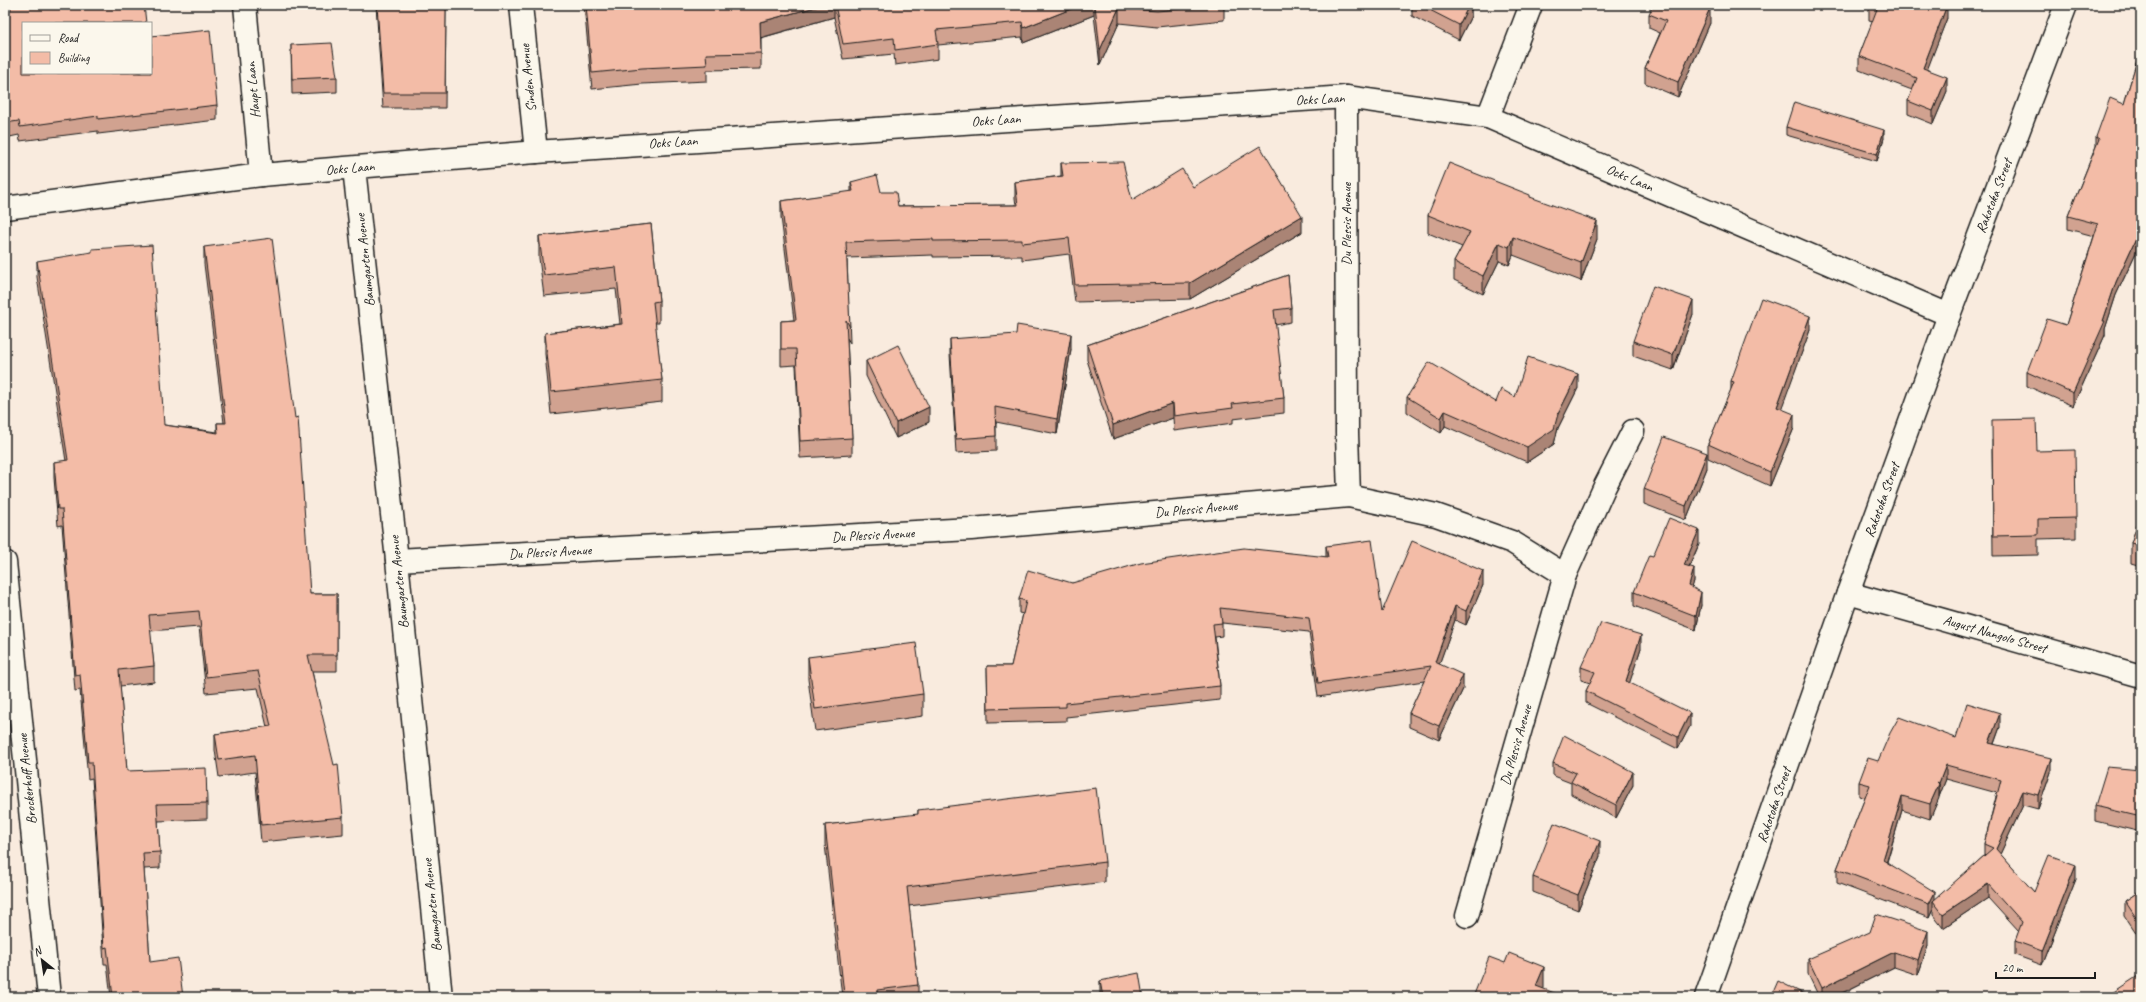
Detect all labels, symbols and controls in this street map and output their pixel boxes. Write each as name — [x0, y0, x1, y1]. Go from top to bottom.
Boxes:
legend — [22, 22, 152, 74]
text: Road — [58, 30, 80, 46]
street label: Sinden Avenue — [516, 42, 540, 113]
text: Building — [58, 50, 90, 66]
street label: Haupt Laan — [242, 60, 264, 119]
street label: Ocks Laan — [1295, 89, 1346, 109]
street label: Ocks Laan — [971, 110, 1022, 130]
street label: Ocks Laan — [648, 132, 699, 152]
street label: Rakotoka Street — [1972, 154, 2017, 236]
street label: Ocks Laan — [325, 157, 376, 179]
street label: Ocks Laan — [1604, 161, 1657, 196]
street label: Du Plessis Avenue — [1338, 181, 1355, 265]
street label: Baumgarten Avenue — [352, 211, 378, 307]
street label: Rakotoka Street — [1861, 458, 1904, 540]
street label: Du Plessis Avenue — [1154, 497, 1239, 521]
street label: Du Plessis Avenue — [831, 524, 916, 546]
street label: Baumgarten Avenue — [386, 533, 412, 629]
street label: Du Plessis Avenue — [508, 541, 593, 563]
street label: August Nangolo Street — [1941, 611, 2051, 658]
street label: Du Plessis Avenue — [1496, 701, 1536, 787]
street label: Brockerhoff Avenue — [14, 732, 40, 825]
street label: Rakotoka Street — [1753, 763, 1796, 845]
street label: Baumgarten Avenue — [419, 856, 445, 952]
north arrow — [22, 940, 62, 980]
text: N — [31, 942, 45, 959]
scale bar — [1996, 954, 2095, 980]
text: 20 m — [2002, 960, 2024, 976]

